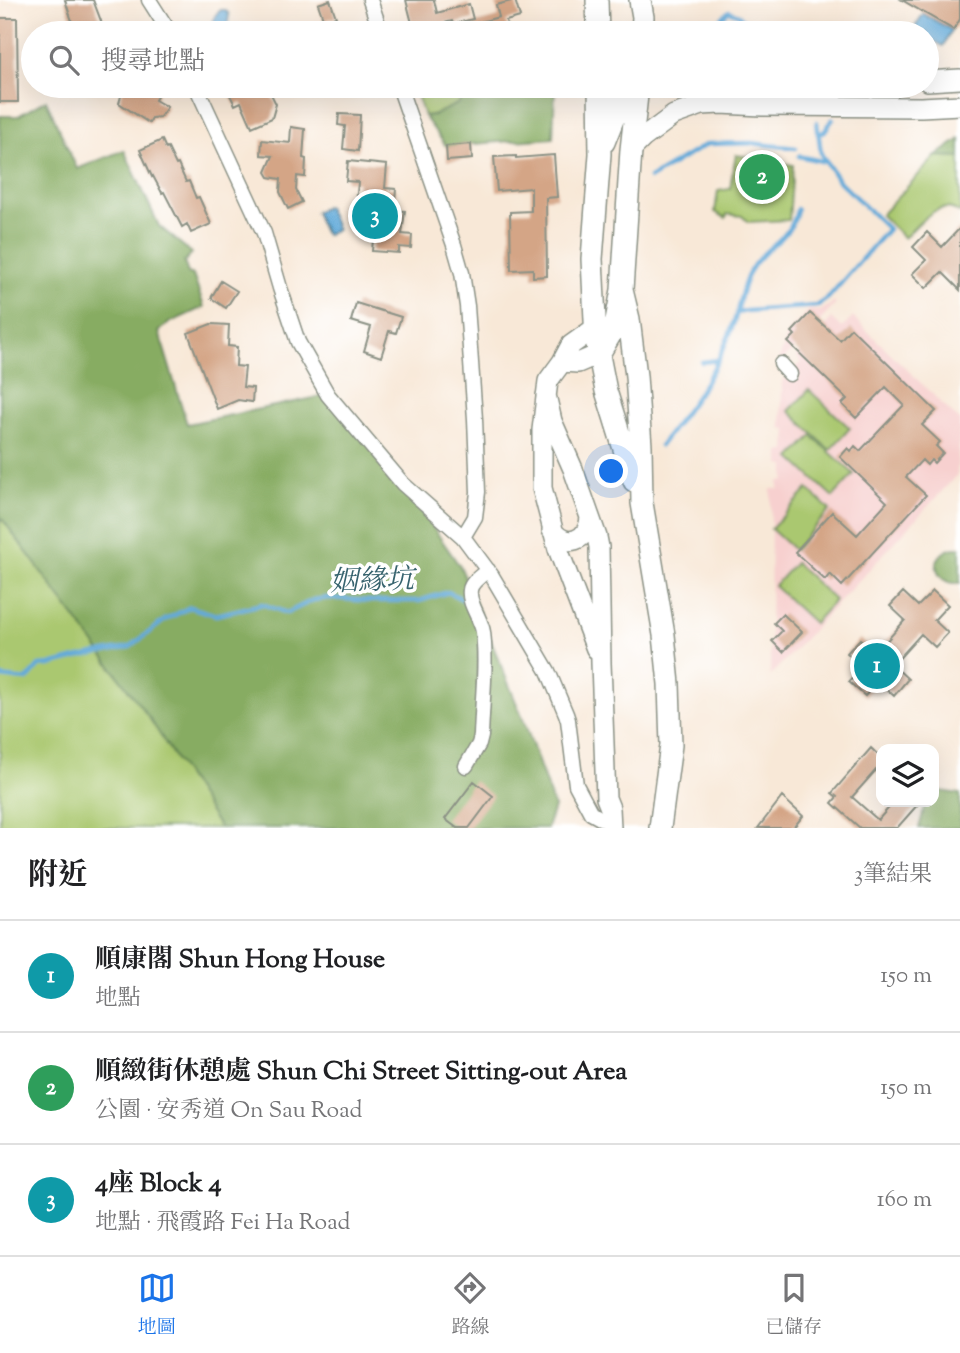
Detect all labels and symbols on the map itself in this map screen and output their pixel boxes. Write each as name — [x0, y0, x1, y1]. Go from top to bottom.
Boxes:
pin: 2 — [739, 151, 785, 203]
pin: 3 — [352, 190, 398, 242]
your location — [594, 454, 628, 488]
water label: 姻緣坑 — [329, 560, 419, 603]
pin: 1 — [854, 640, 900, 692]

